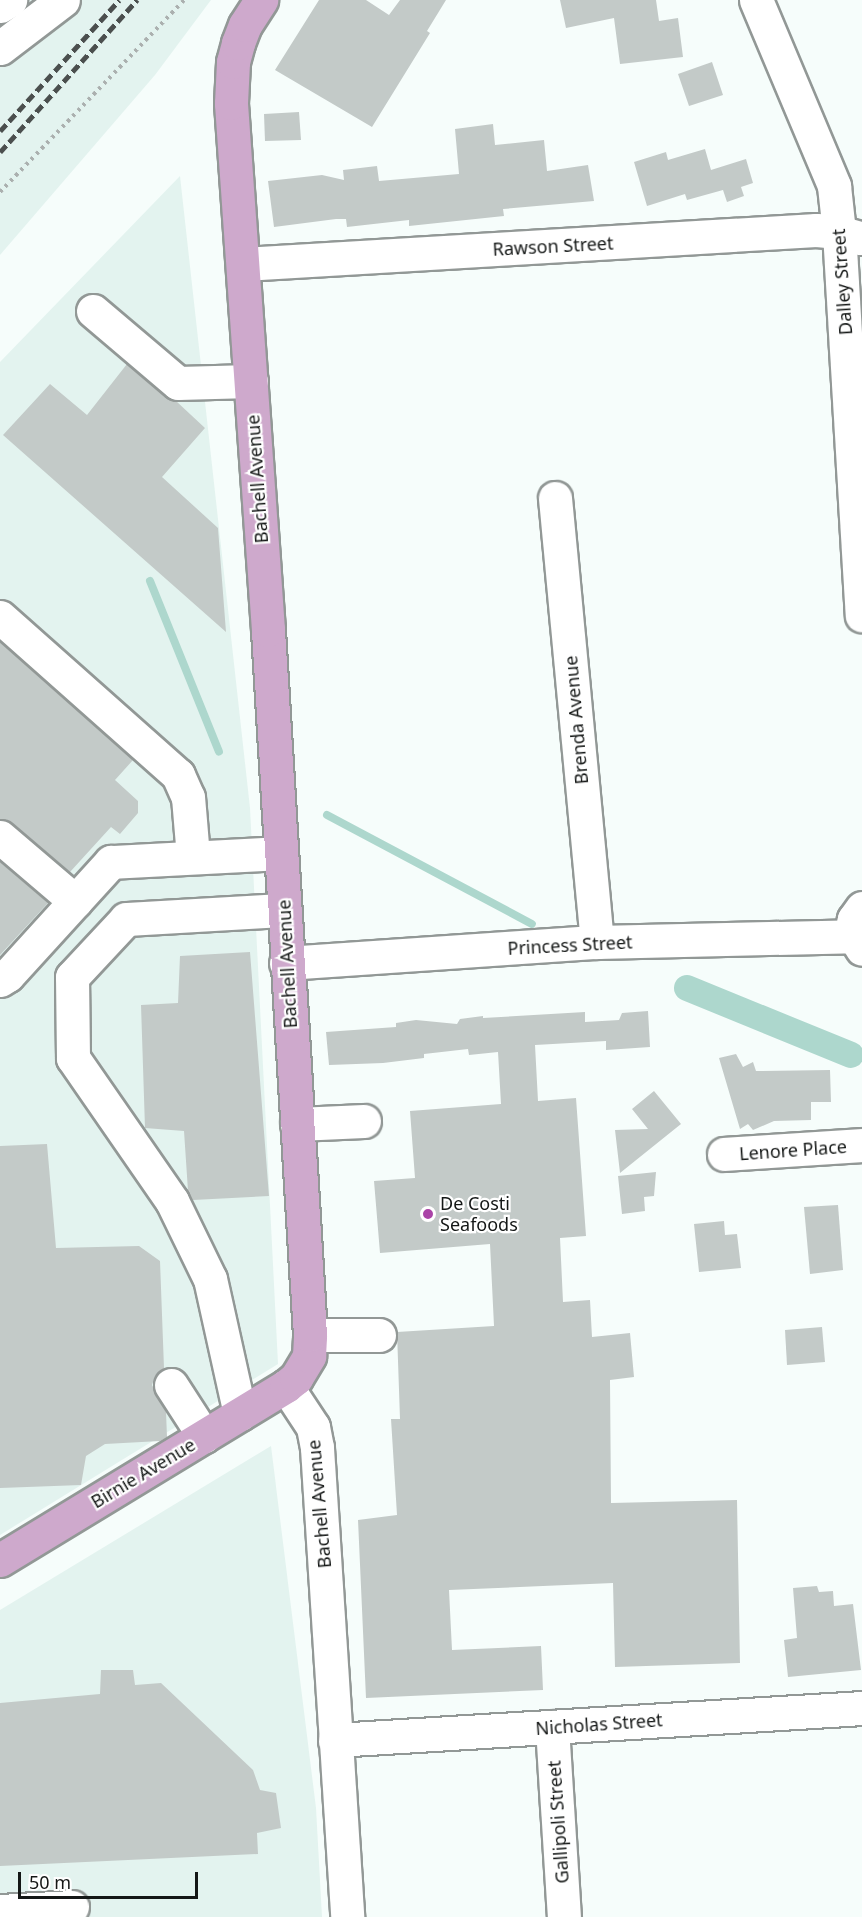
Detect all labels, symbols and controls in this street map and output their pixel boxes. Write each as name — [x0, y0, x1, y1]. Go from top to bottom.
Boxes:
street label: Dalley Street — [828, 228, 856, 336]
street label: Rawson Street — [492, 232, 614, 260]
street label: Bachell Avenue — [242, 414, 272, 544]
street label: Brenda Avenue — [560, 655, 592, 785]
street label: Bachell Avenue — [273, 899, 301, 1029]
street label: Princess Street — [507, 931, 633, 959]
street label: Lenore Place — [738, 1135, 848, 1165]
place label: De Costi Seafoods — [440, 1193, 518, 1236]
marker: De Costi Seafoods — [421, 1207, 435, 1221]
street label: Birnie Avenue — [87, 1433, 199, 1513]
street label: Bachell Avenue — [303, 1439, 335, 1569]
street label: Nicholas Street — [535, 1709, 663, 1739]
street label: Gallipoli Street — [543, 1760, 573, 1884]
scale bar — [21, 1860, 201, 1898]
text: 50 m — [29, 1870, 71, 1894]

